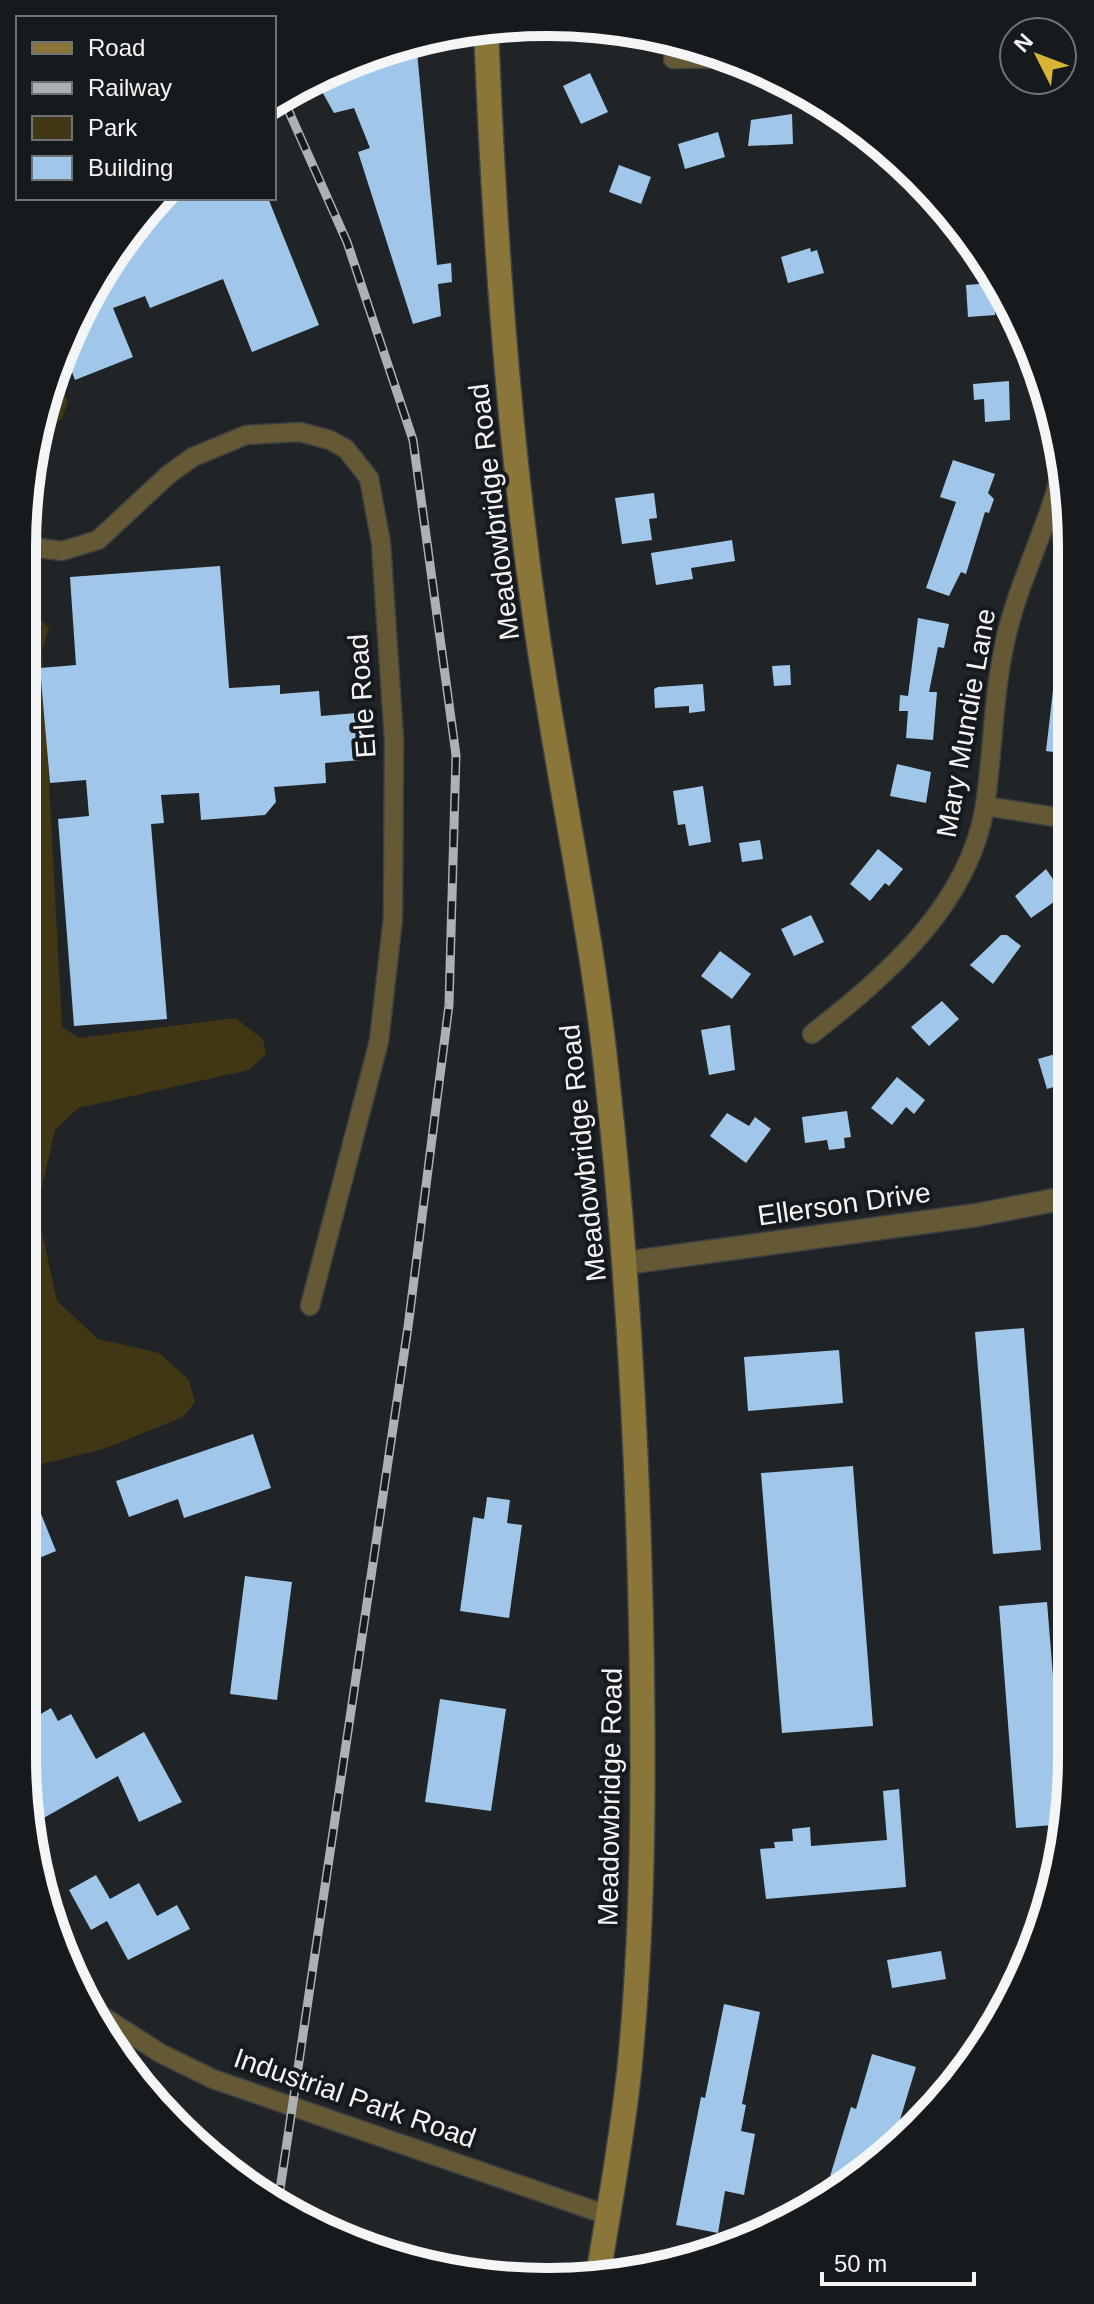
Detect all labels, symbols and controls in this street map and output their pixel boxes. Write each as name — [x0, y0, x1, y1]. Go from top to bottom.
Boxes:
legend — [16, 16, 276, 200]
north arrow — [998, 16, 1078, 96]
text: N — [1009, 29, 1038, 57]
text: Road — [88, 34, 145, 61]
text: Railway — [88, 74, 172, 101]
text: Park — [88, 114, 138, 141]
text: Building — [88, 154, 173, 181]
street label: Meadowbridge Road — [463, 382, 525, 642]
street label: Mary Mundie Lane — [931, 606, 1001, 840]
street label: Erle Road — [342, 633, 382, 759]
street label: Meadowbridge Road — [554, 1023, 612, 1283]
street label: Ellerson Drive — [756, 1177, 932, 1231]
street label: Meadowbridge Road — [592, 1668, 628, 1926]
street label: Industrial Park Road — [230, 2042, 480, 2154]
scale bar — [822, 2236, 974, 2286]
text: 50 m — [834, 2250, 887, 2277]

